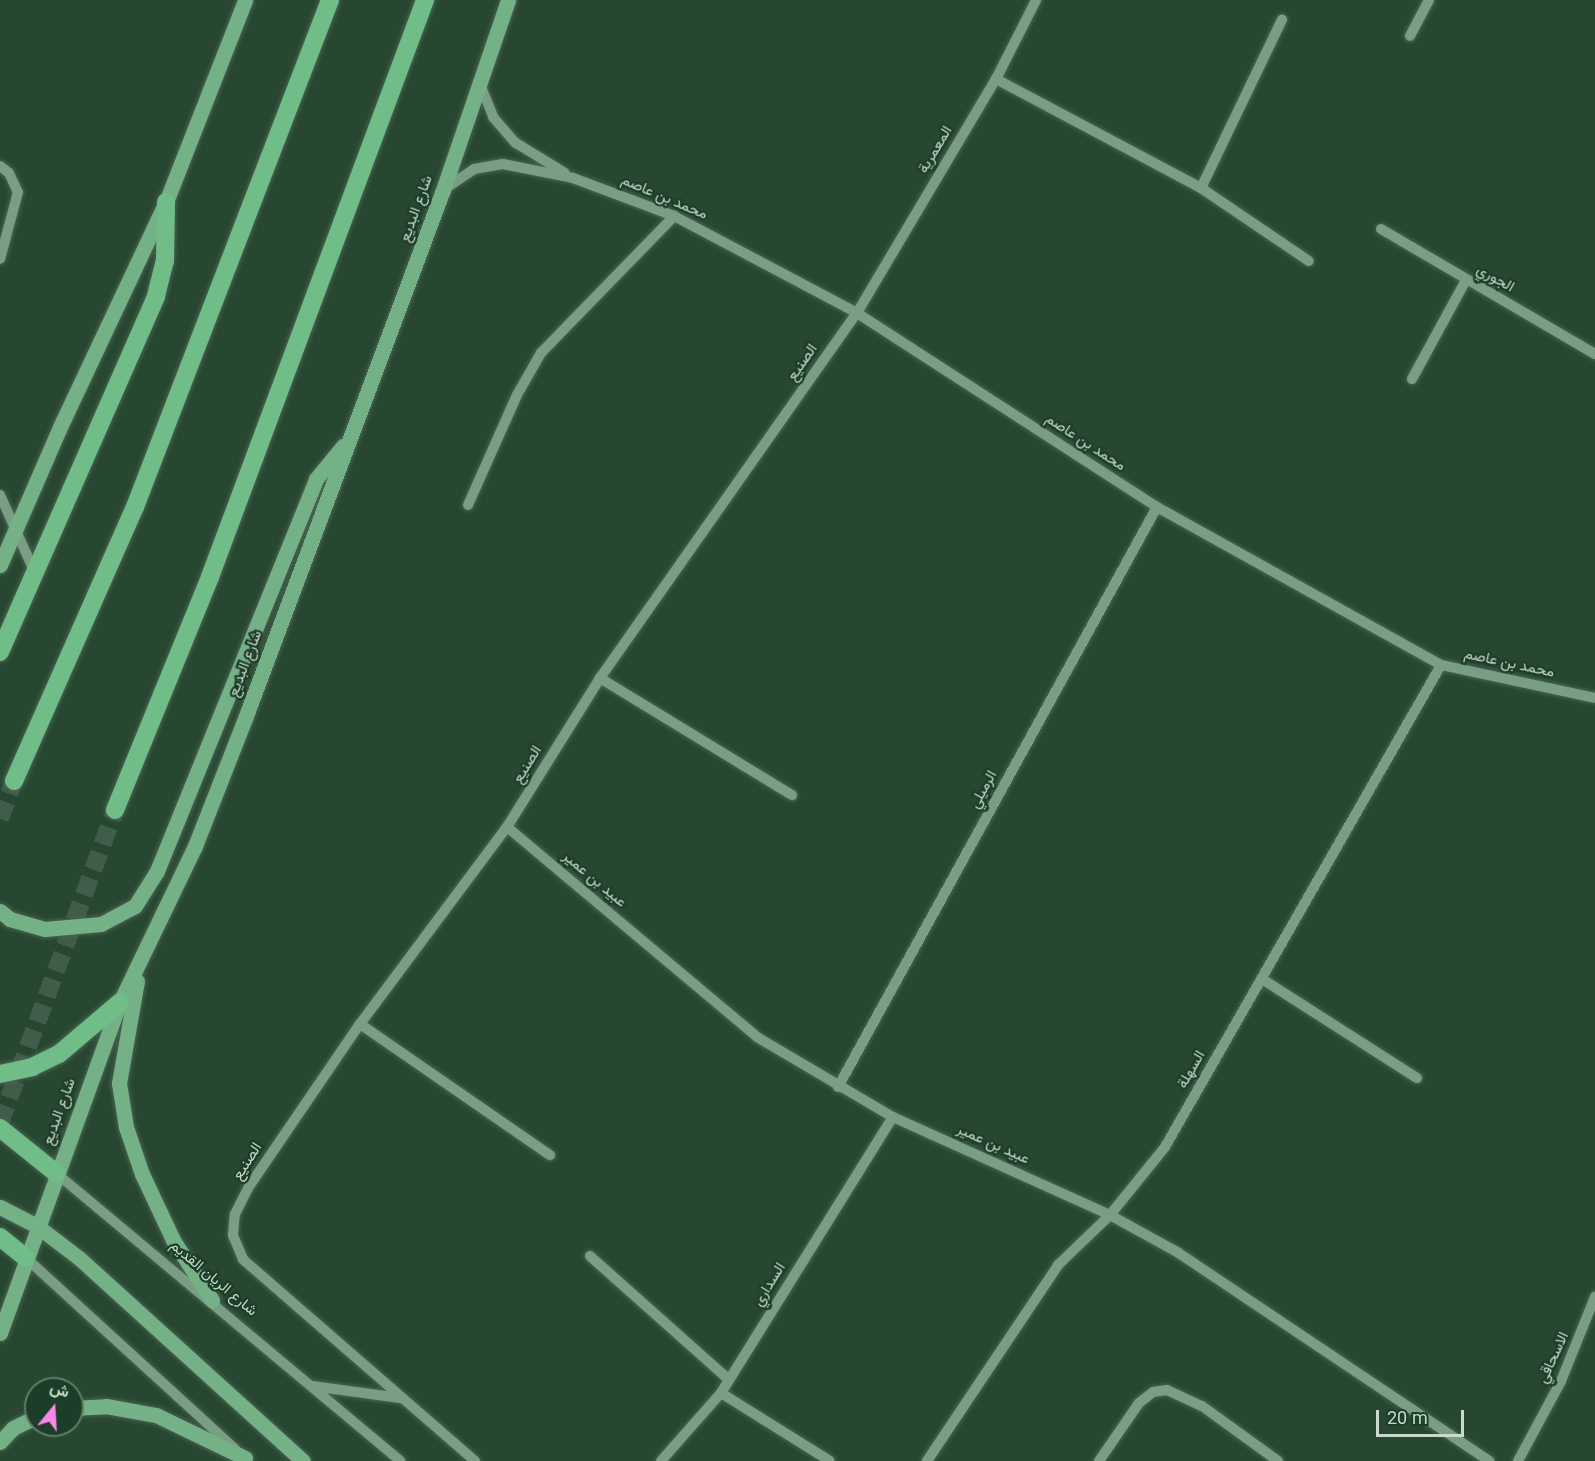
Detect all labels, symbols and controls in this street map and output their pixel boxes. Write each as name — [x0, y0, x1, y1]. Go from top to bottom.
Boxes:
street label: المعمرية — [915, 123, 957, 177]
street label: محمد بن عاصم — [618, 172, 710, 224]
street label: شارع البديع — [397, 173, 437, 245]
street label: الجوري — [1473, 261, 1517, 297]
street label: الصنيع — [784, 341, 822, 385]
street label: محمد بن عاصم — [1042, 410, 1128, 476]
street label: شارع البديع — [225, 628, 267, 700]
street label: محمد بن عاصم — [1462, 646, 1556, 682]
street label: الصنيع — [510, 743, 546, 787]
street label: الرميلي — [966, 768, 1002, 812]
street label: عبيد بن عمير — [558, 848, 630, 912]
street label: السهلة — [1174, 1048, 1210, 1092]
street label: شارع البديع — [40, 1076, 80, 1148]
street label: عبيد بن عمير — [954, 1121, 1032, 1169]
street label: الصنيع — [229, 1140, 267, 1184]
street label: شارع الريان القديم — [166, 1237, 260, 1321]
street label: السداري — [750, 1260, 790, 1310]
street label: الاسحاقي — [1534, 1329, 1574, 1387]
text: ش — [46, 1376, 72, 1406]
north arrow — [24, 1377, 84, 1437]
scale bar — [1379, 1398, 1468, 1436]
text: 20 m — [1387, 1406, 1428, 1434]

